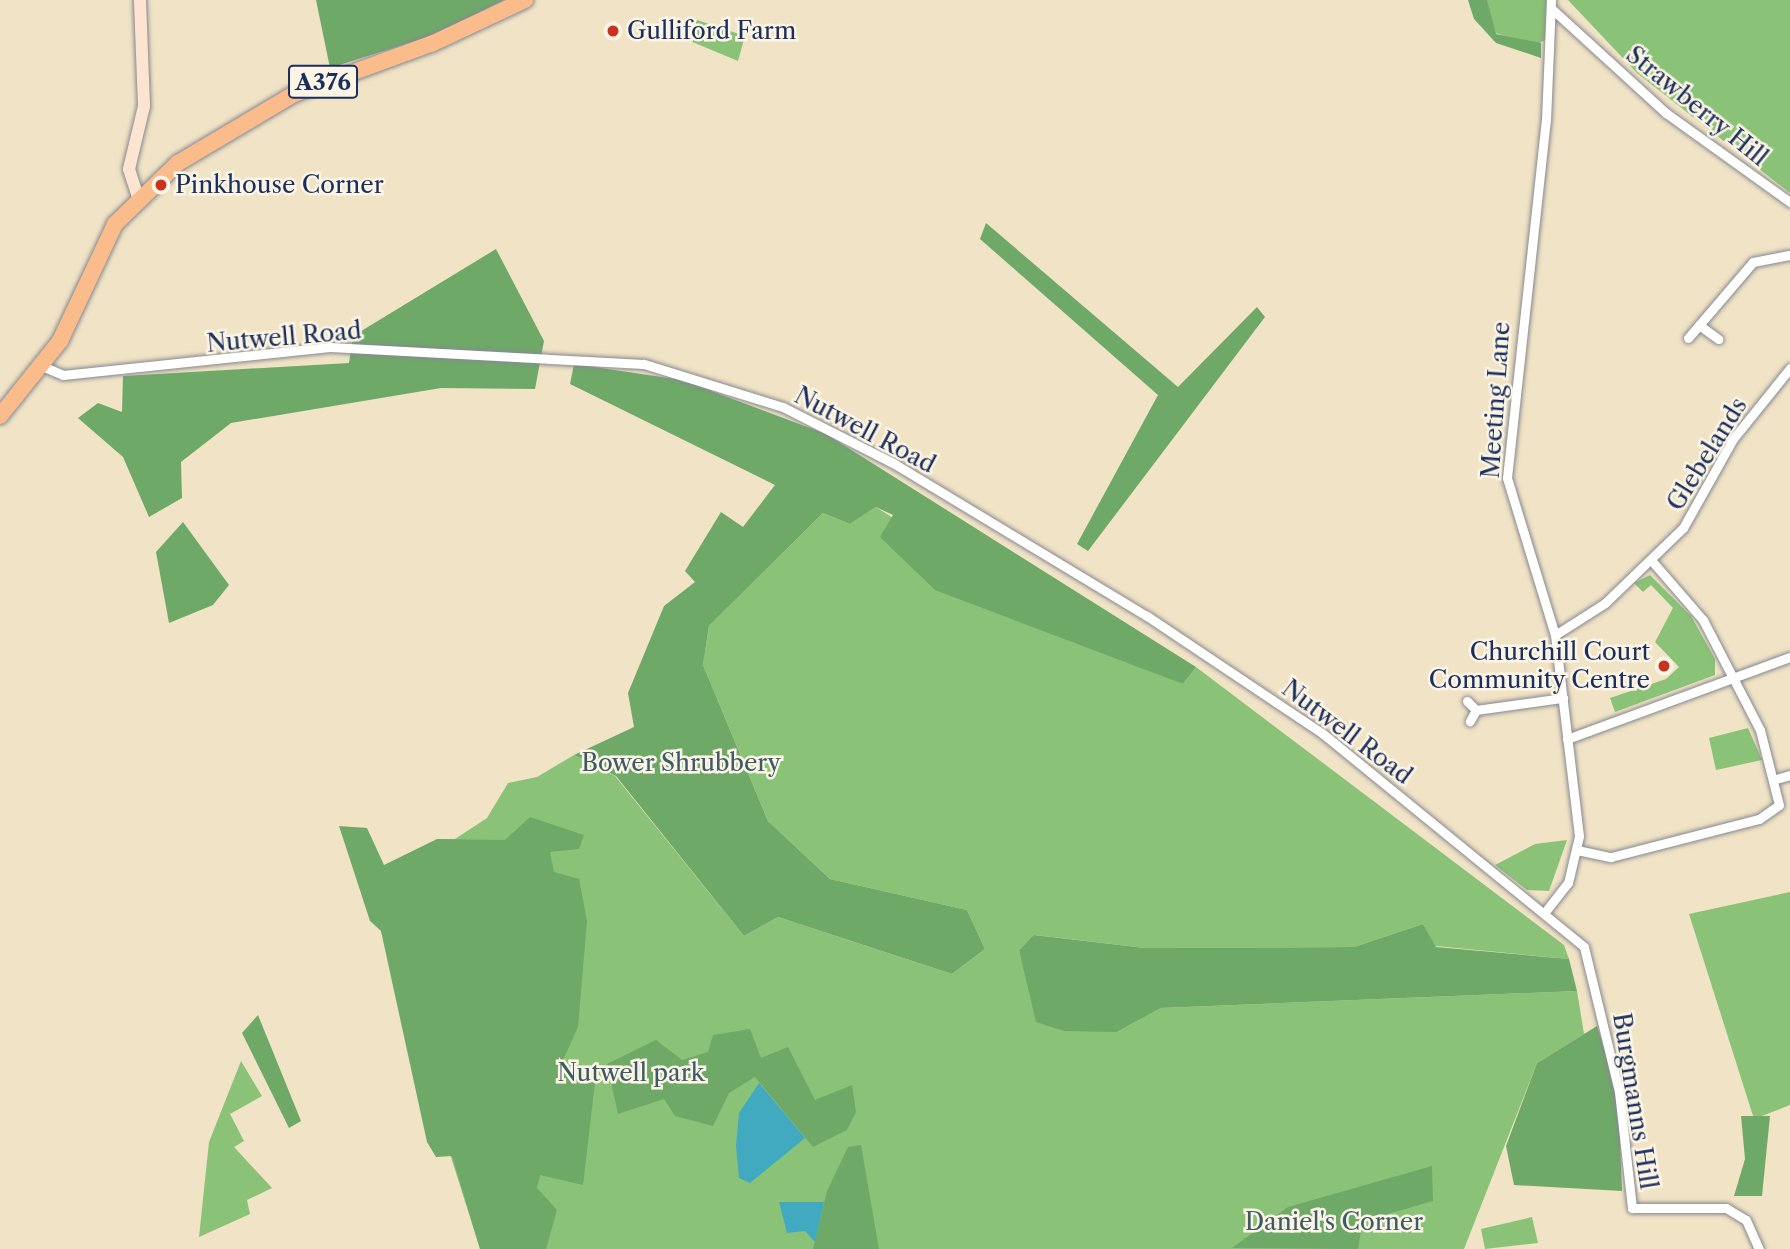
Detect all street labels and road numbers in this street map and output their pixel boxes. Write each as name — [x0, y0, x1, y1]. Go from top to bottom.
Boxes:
street label: Strawberry Hill — [1620, 40, 1774, 172]
road number: A376 — [288, 62, 358, 102]
street label: Nutwell Road — [205, 316, 363, 358]
street label: Meeting Lane — [1476, 321, 1516, 479]
street label: Nutwell Road — [790, 381, 940, 479]
street label: Glebelands — [1661, 392, 1753, 516]
street label: Nutwell Road — [1276, 674, 1418, 790]
street label: Burgmanns Hill — [1607, 1011, 1663, 1191]

